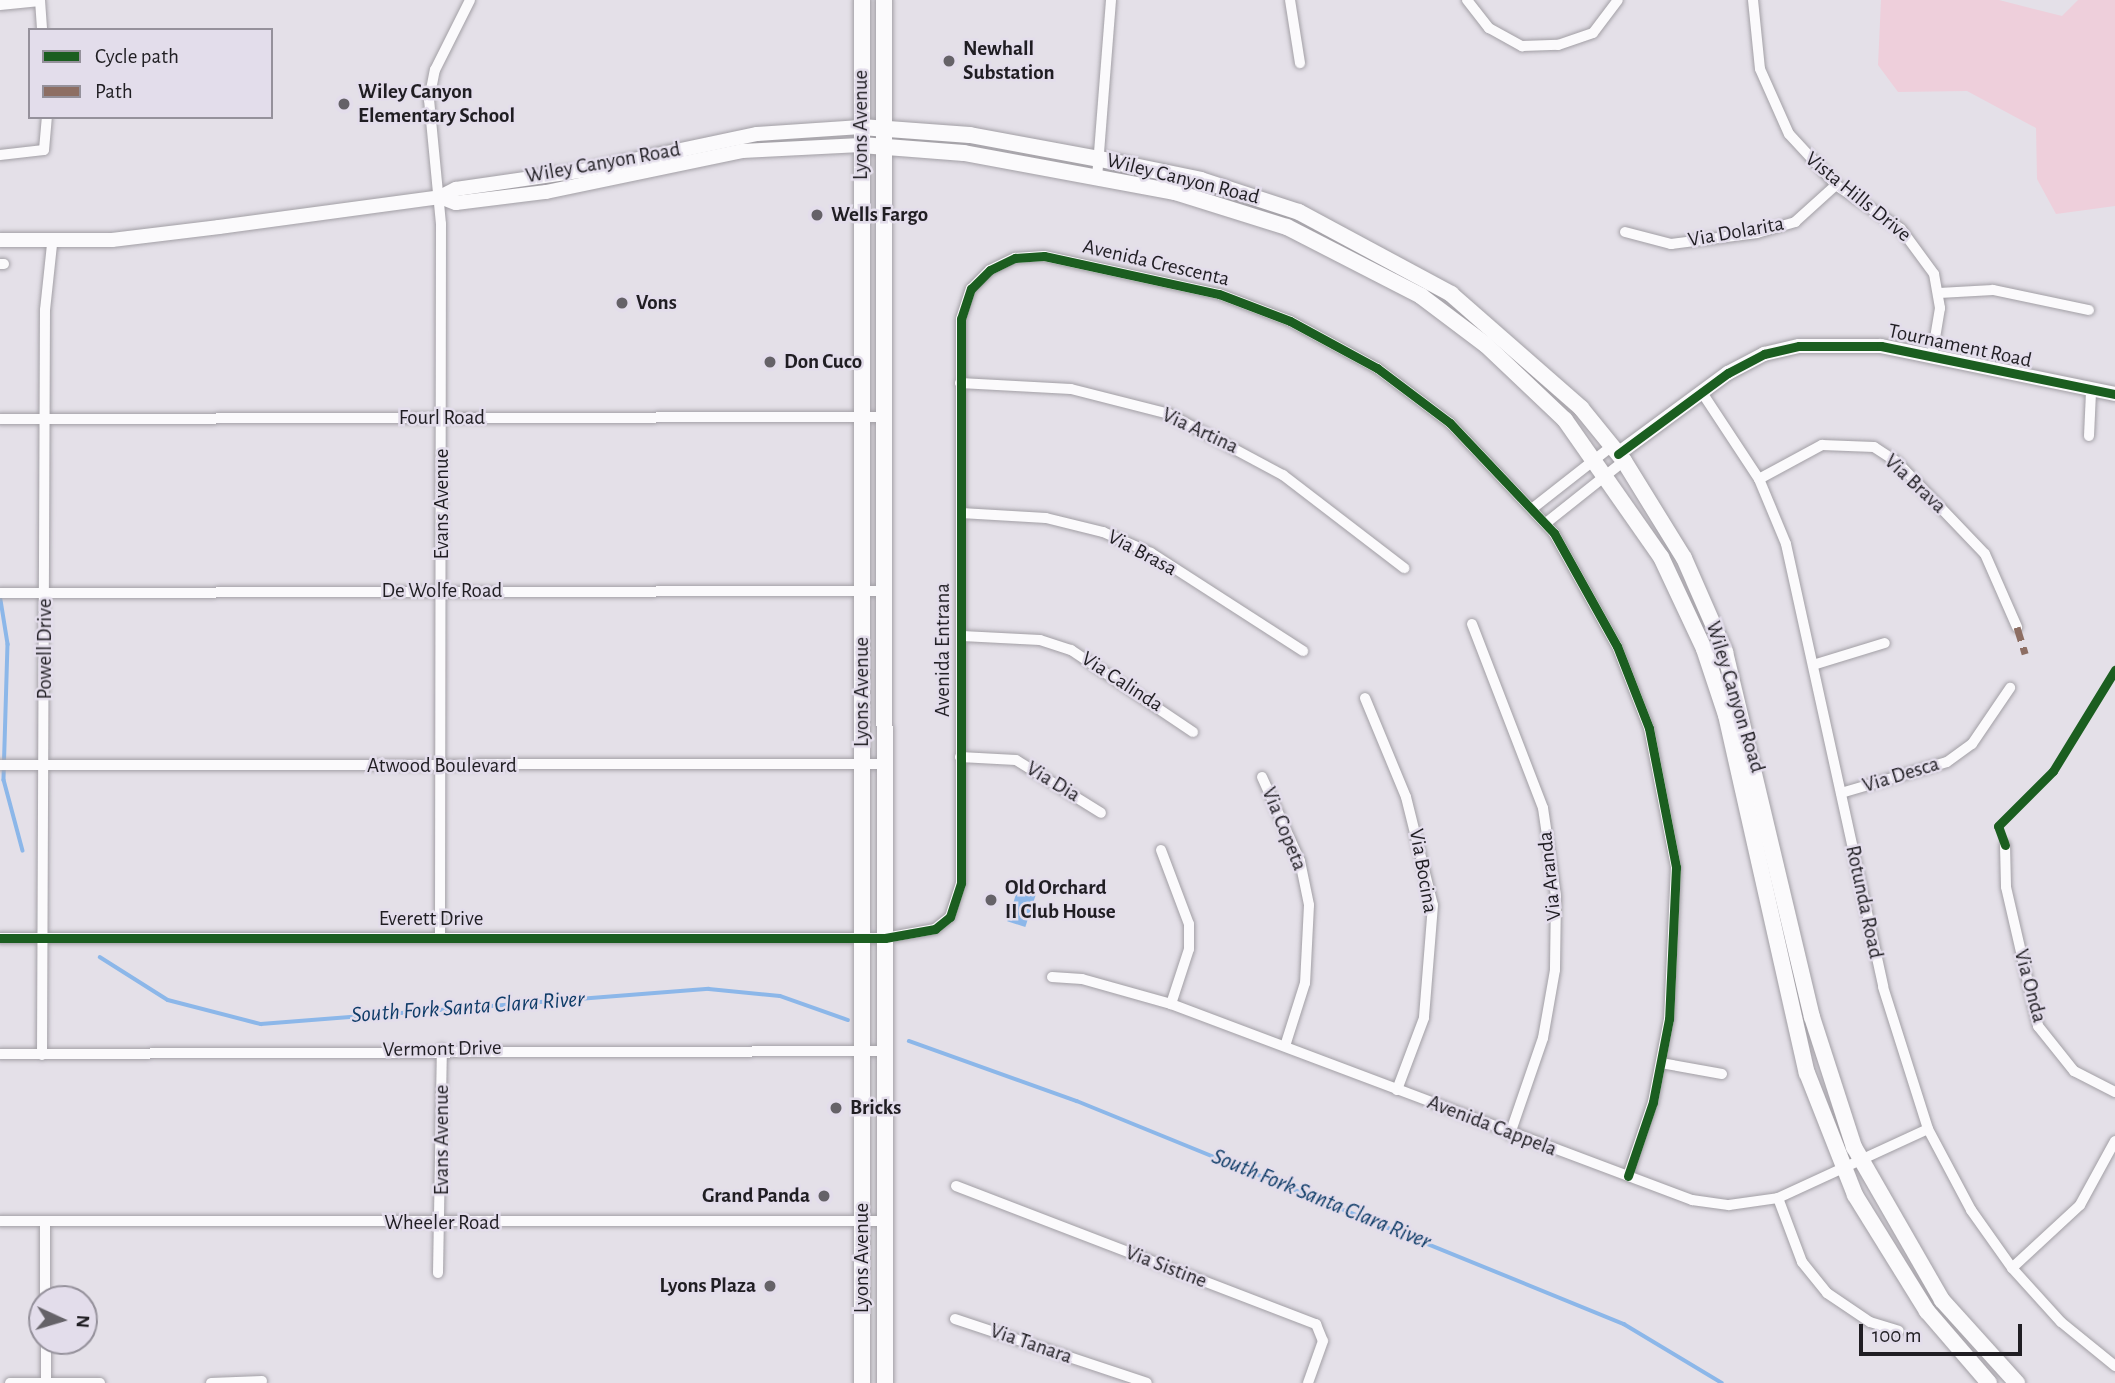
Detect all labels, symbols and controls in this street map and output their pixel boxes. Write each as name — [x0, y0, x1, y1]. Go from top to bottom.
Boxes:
legend — [28, 28, 273, 119]
place label: Newhall Substation — [963, 36, 1055, 86]
text: Cycle path — [95, 46, 179, 67]
marker: Newhall Substation — [941, 53, 957, 69]
street label: Lyons Avenue — [848, 70, 874, 180]
place label: Wiley Canyon Elementary School — [358, 79, 515, 129]
text: Path — [95, 81, 133, 102]
marker: Wiley Canyon Elementary School — [336, 96, 352, 112]
street label: Wiley Canyon Road — [524, 137, 682, 189]
street label: Vista Hills Drive — [1800, 147, 1916, 247]
street label: Wiley Canyon Road — [1104, 148, 1262, 210]
place label: Wells Fargo — [831, 202, 928, 228]
marker: Wells Fargo — [809, 207, 825, 223]
street label: Via Dolarita — [1686, 211, 1786, 253]
street label: Avenida Crescenta — [1080, 234, 1232, 292]
place label: Vons — [636, 290, 677, 316]
marker: Vons — [614, 295, 630, 311]
street label: Tournament Road — [1886, 318, 2034, 374]
place label: Don Cuco — [784, 349, 862, 375]
marker: Don Cuco — [762, 354, 778, 370]
street label: Via Artina — [1158, 402, 1242, 460]
street label: Fourl Road — [399, 405, 485, 431]
street label: Evans Avenue — [429, 449, 455, 559]
street label: Via Brava — [1879, 449, 1951, 519]
street label: Via Brasa — [1103, 524, 1181, 582]
street label: De Wolfe Road — [382, 578, 502, 604]
street label: Avenida Entrana — [930, 583, 956, 717]
street label: Powell Drive — [32, 598, 58, 700]
street label: Wiley Canyon Road — [1700, 618, 1770, 776]
street label: Lyons Avenue — [849, 637, 875, 747]
street label: Via Calinda — [1076, 646, 1168, 718]
street label: Via Desca — [1860, 751, 1942, 799]
street label: Atwood Boulevard — [367, 753, 517, 779]
street label: Via Dia — [1021, 756, 1085, 808]
street label: Via Copeta — [1256, 784, 1312, 874]
street label: Via Bocina — [1403, 827, 1443, 915]
street label: Via Aranda — [1533, 830, 1567, 922]
street label: Rotunda Road — [1840, 843, 1888, 961]
place label: Old Orchard II Club House — [1005, 875, 1116, 925]
marker: Old Orchard II Club House — [983, 892, 999, 908]
street label: Everett Drive — [379, 906, 483, 932]
street label: Via Onda — [2008, 947, 2052, 1025]
water label: South Fork Santa Clara River — [350, 986, 586, 1030]
street label: Vermont Drive — [382, 1035, 502, 1063]
street label: Evans Avenue — [429, 1085, 455, 1195]
street label: Avenida Cappela — [1424, 1090, 1560, 1162]
place label: Bricks — [850, 1095, 901, 1121]
marker: Bricks — [828, 1100, 844, 1116]
water label: South Fork Santa Clara River — [1207, 1143, 1435, 1257]
place label: Grand Panda — [702, 1183, 810, 1209]
marker: Grand Panda — [816, 1188, 832, 1204]
street label: Lyons Avenue — [849, 1203, 875, 1313]
street label: Wheeler Road — [384, 1210, 500, 1236]
street label: Via Sistine — [1122, 1240, 1210, 1294]
place label: Lyons Plaza — [660, 1273, 756, 1299]
marker: Lyons Plaza — [762, 1278, 778, 1294]
north arrow — [28, 1285, 98, 1355]
scale bar — [1863, 1310, 2026, 1354]
text: N — [73, 1314, 92, 1329]
street label: Via Tanara — [987, 1318, 1075, 1370]
text: 100 m — [1872, 1325, 1922, 1346]

